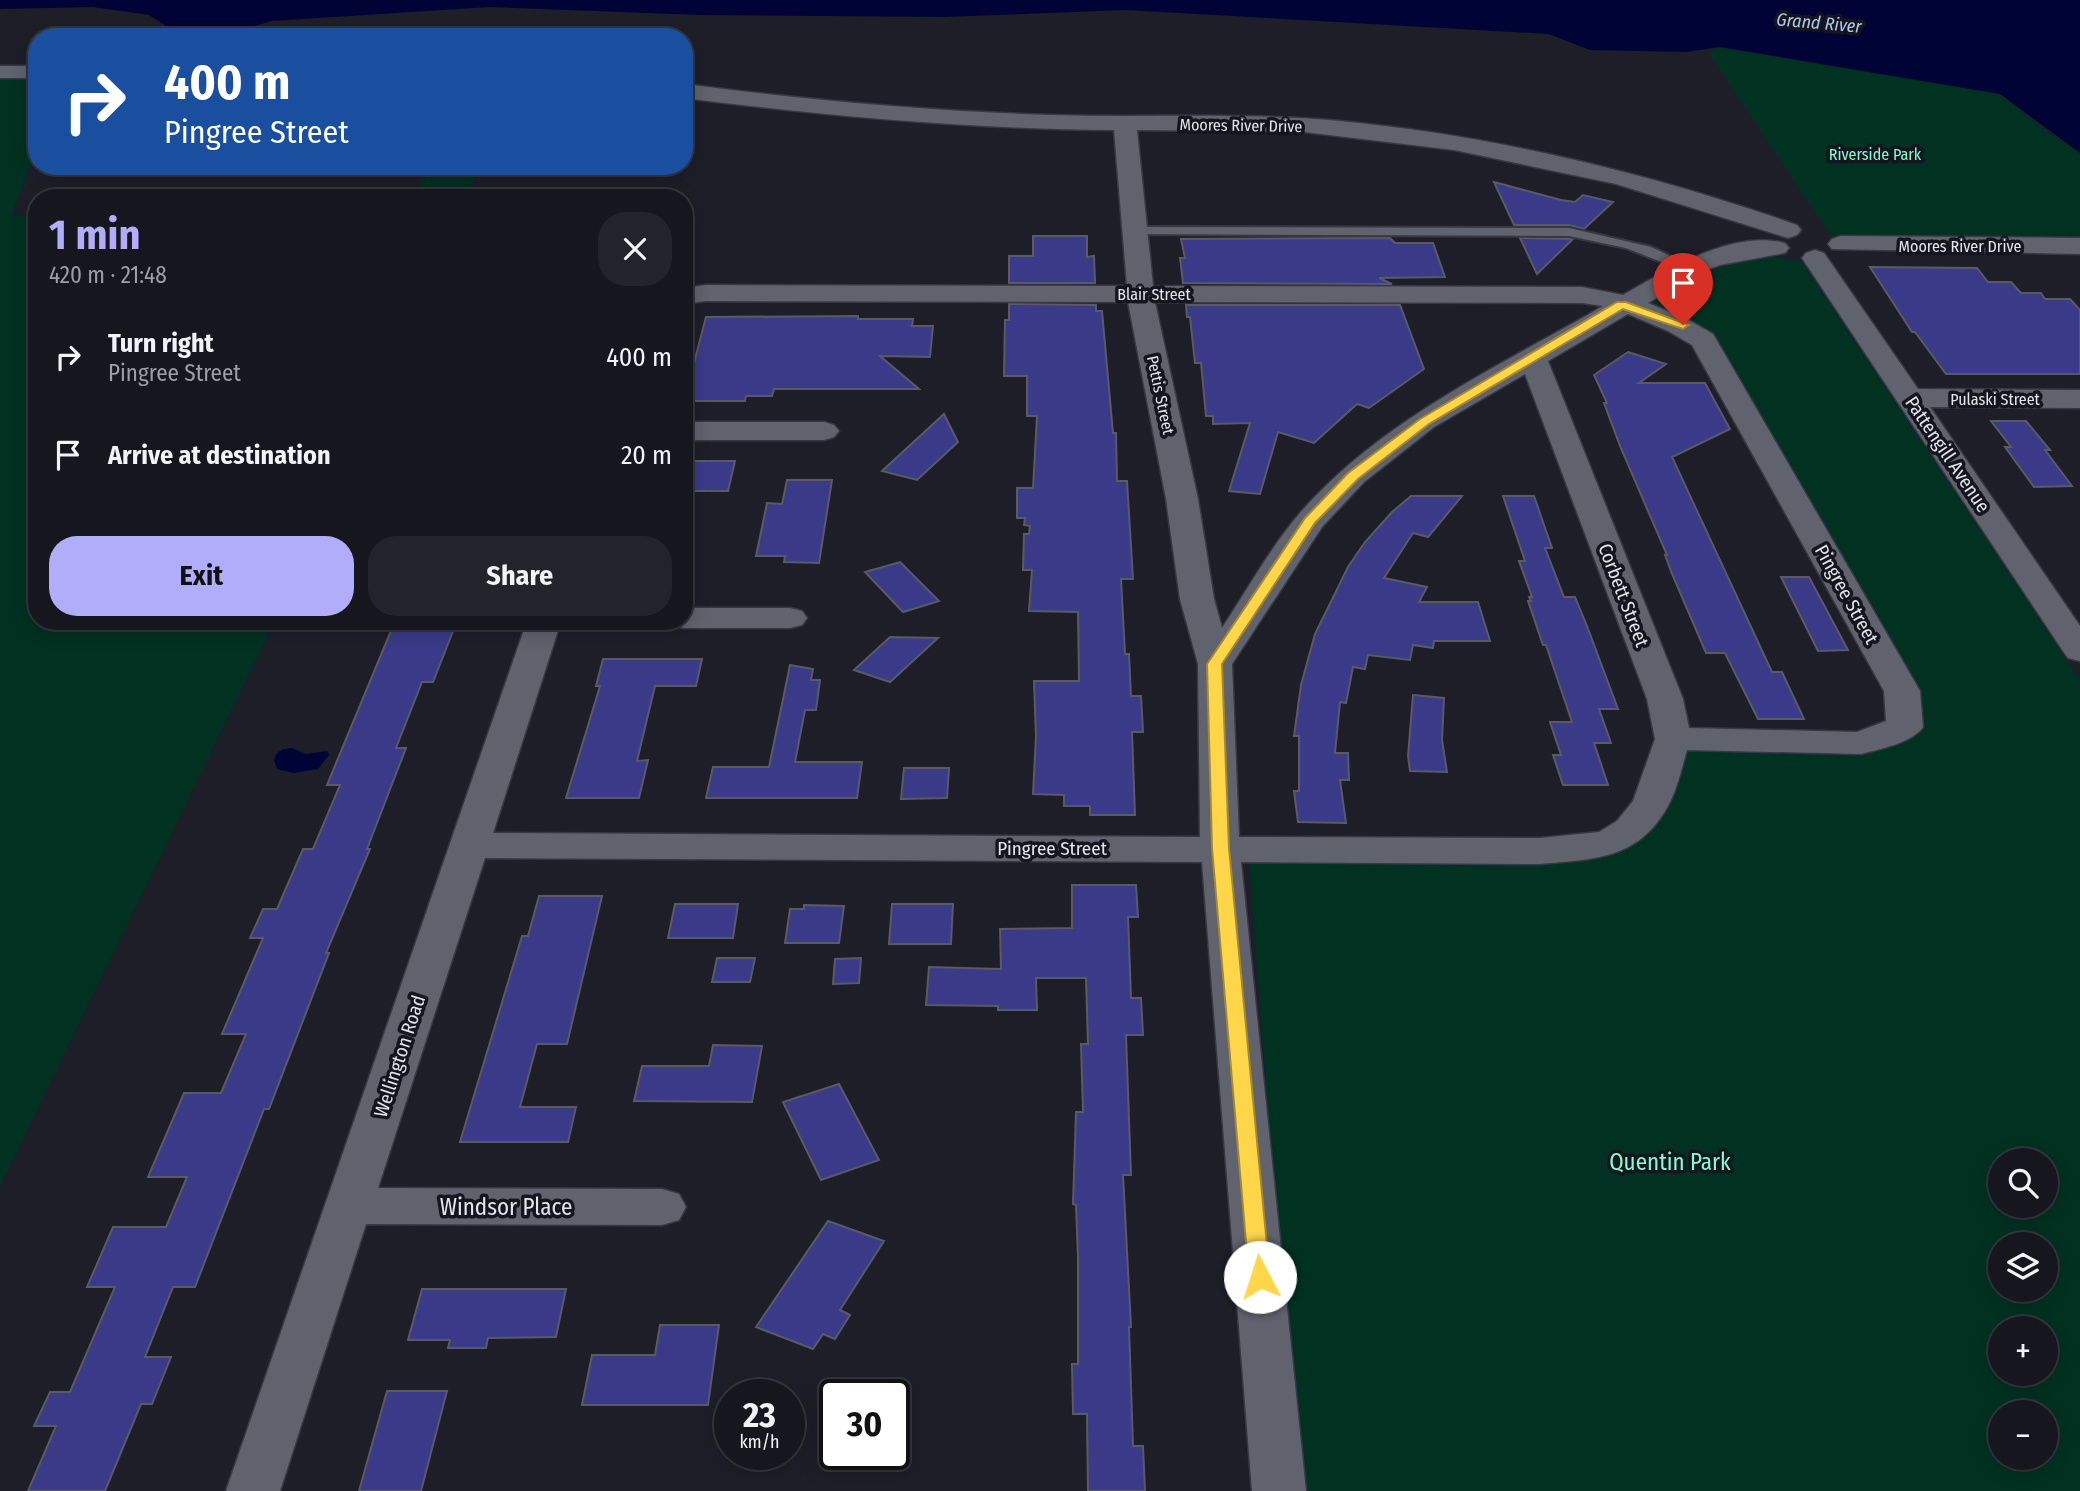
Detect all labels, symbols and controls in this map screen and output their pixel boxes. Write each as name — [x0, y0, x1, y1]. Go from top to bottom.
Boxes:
water label: Grand River — [1775, 8, 1863, 38]
text: 400 m — [164, 53, 290, 112]
icon: right — [49, 56, 140, 147]
text: Pingree Street — [164, 113, 349, 151]
street label: Moores River Drive — [1179, 115, 1303, 136]
park label: Riverside Park — [1829, 145, 1922, 164]
text: 1 min — [49, 210, 140, 260]
button: close — [598, 212, 672, 286]
street label: Moores River Drive — [1899, 237, 2021, 256]
pin — [1653, 253, 1713, 325]
text: 420 m · 21:48 — [49, 261, 167, 289]
icon: arrive — [1664, 264, 1702, 302]
street label: Blair Street — [1117, 285, 1191, 304]
text: Turn right — [108, 328, 214, 359]
icon: right — [49, 338, 87, 376]
text: 400 m — [606, 342, 672, 373]
street label: Pettis Street — [1143, 354, 1178, 437]
text: Pingree Street — [108, 359, 241, 387]
street label: Pulaski Street — [1950, 390, 2041, 409]
street label: Pattengill Avenue — [1900, 392, 1995, 517]
icon: arrive — [49, 436, 87, 474]
text: Arrive at destination — [108, 440, 331, 471]
text: 20 m — [621, 440, 672, 471]
button: Exit — [49, 536, 354, 616]
button: Share — [368, 536, 672, 616]
street label: Corbett Street — [1593, 540, 1654, 651]
street label: Pingree Street — [1810, 541, 1884, 648]
street label: Pingree Street — [997, 837, 1108, 860]
street label: Wellington Road — [369, 992, 430, 1120]
park label: Quentin Park — [1609, 1148, 1731, 1176]
map controls — [1988, 1148, 2058, 1470]
button: search — [1988, 1148, 2058, 1218]
street label: Windsor Place — [440, 1193, 572, 1221]
button: layers — [1988, 1232, 2058, 1302]
position arrow — [1223, 1240, 1297, 1314]
button: + — [1988, 1316, 2058, 1386]
speed limit sign: 30 — [819, 1379, 910, 1470]
text: 23 — [743, 1394, 776, 1436]
button: − — [1988, 1400, 2058, 1470]
text: km/h — [739, 1431, 780, 1453]

